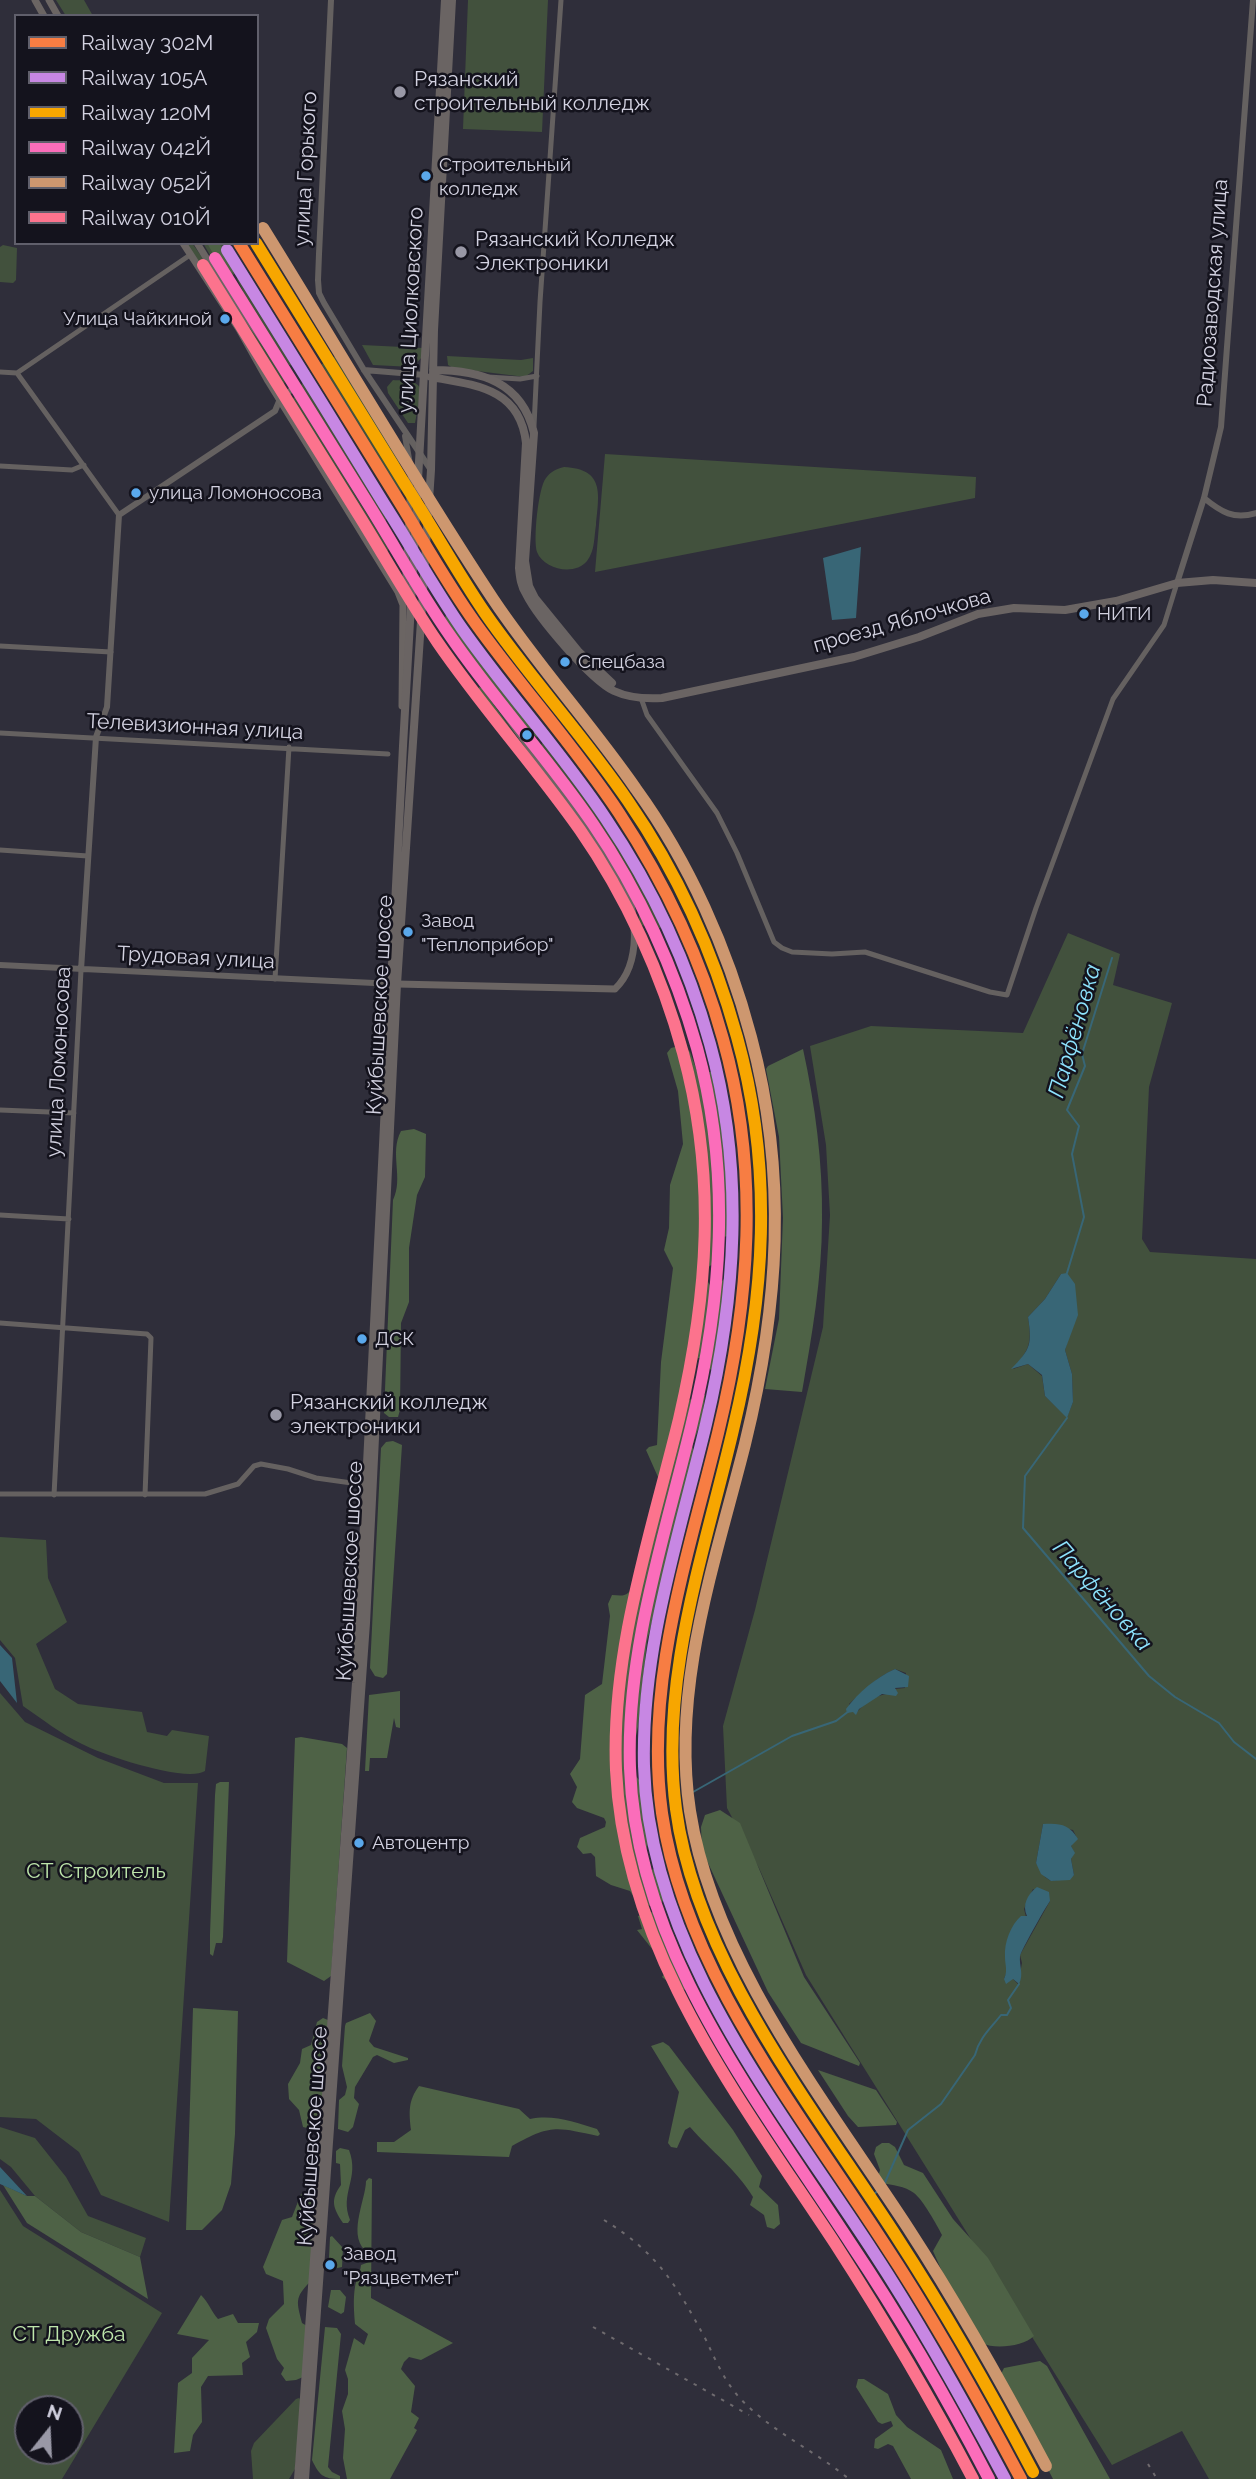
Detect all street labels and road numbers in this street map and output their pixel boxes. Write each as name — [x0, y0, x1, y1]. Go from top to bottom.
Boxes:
street label: улица Горького — [289, 91, 323, 247]
street label: Радиозаводская улица — [1192, 178, 1234, 408]
street label: улица Циолковского — [393, 206, 429, 414]
street label: проезд Яблочкова — [810, 584, 994, 658]
street label: Телевизионная улица — [86, 709, 304, 745]
street label: Куйбышевское шоссе — [362, 894, 398, 1116]
street label: Трудовая улица — [117, 941, 275, 975]
street label: улица Ломоносова — [41, 966, 77, 1158]
street label: Куйбышевское шоссе — [332, 1460, 368, 1682]
street label: Куйбышевское шоссе — [293, 2025, 333, 2247]

